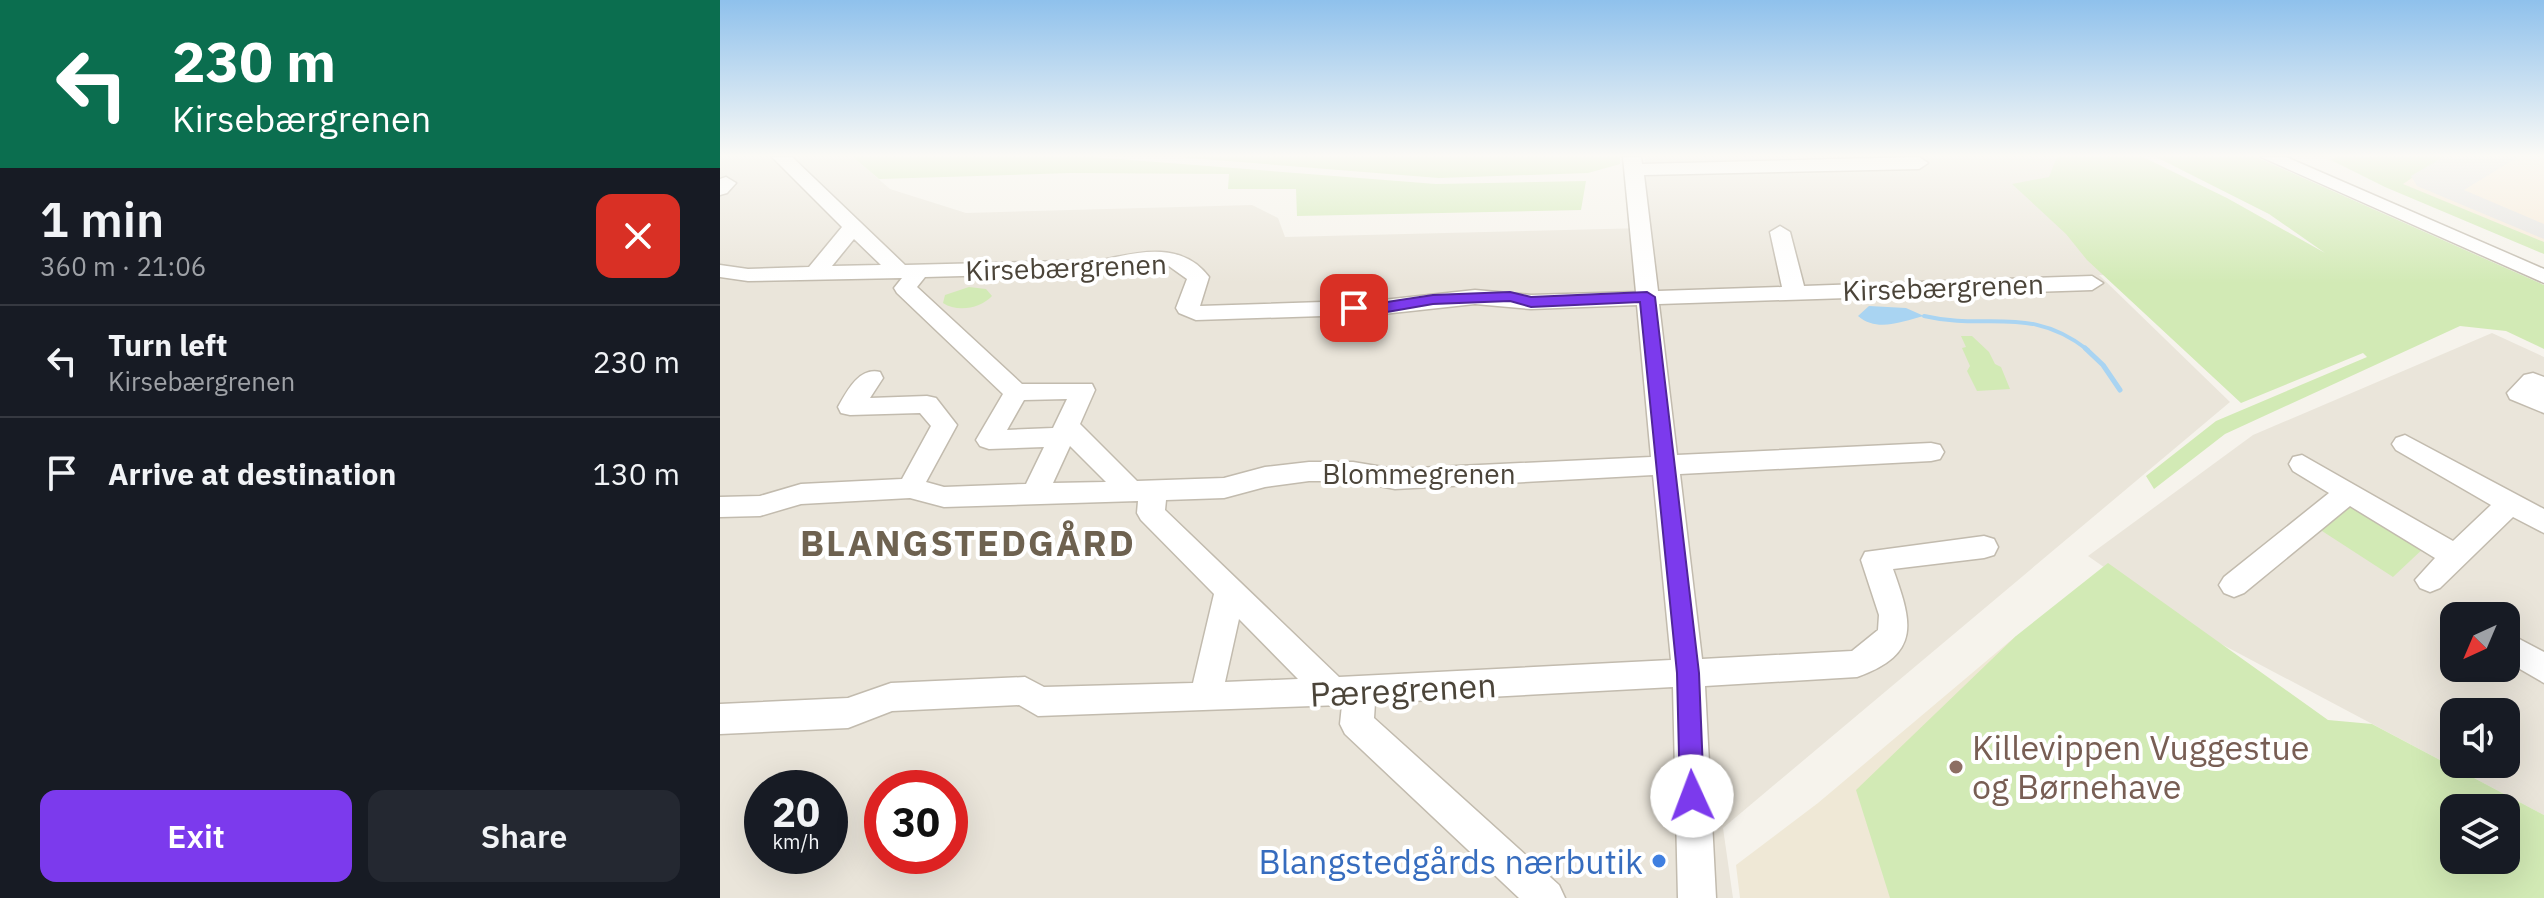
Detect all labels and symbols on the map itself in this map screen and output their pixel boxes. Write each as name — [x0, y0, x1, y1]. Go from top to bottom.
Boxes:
street label: Kirsebærgrenen — [965, 245, 1167, 289]
street label: Kirsebærgrenen — [1842, 265, 2044, 309]
pin — [1320, 274, 1388, 342]
street label: Blommegrenen — [1322, 455, 1516, 492]
district label: BLANGSTEDGÅRD — [800, 519, 1136, 566]
north arrow — [2440, 602, 2520, 682]
street label: Pæregrenen — [1309, 662, 1497, 716]
place label: Killevippen Vuggestue og Børnehave — [1972, 725, 2309, 808]
position arrow — [1650, 754, 1734, 838]
marker: Killevippen Vuggestue og Børnehave — [1947, 758, 1965, 776]
speed limit sign: 30 — [864, 770, 968, 874]
place label: Blangstedgårds nærbutik — [1258, 839, 1643, 883]
marker: Blangstedgårds nærbutik — [1650, 852, 1668, 870]

